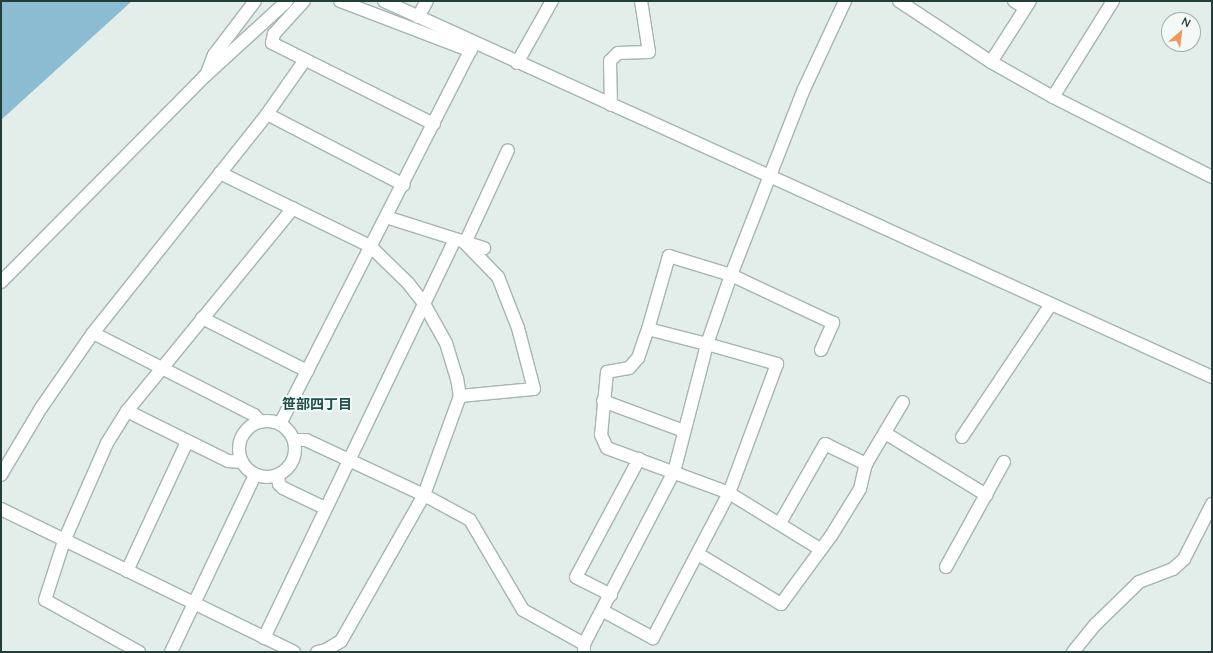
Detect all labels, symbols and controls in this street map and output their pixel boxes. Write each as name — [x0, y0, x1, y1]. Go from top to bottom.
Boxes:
north arrow — [1161, 12, 1201, 52]
text: N — [1180, 14, 1193, 30]
district label: 笹部四丁目 — [282, 396, 352, 412]

